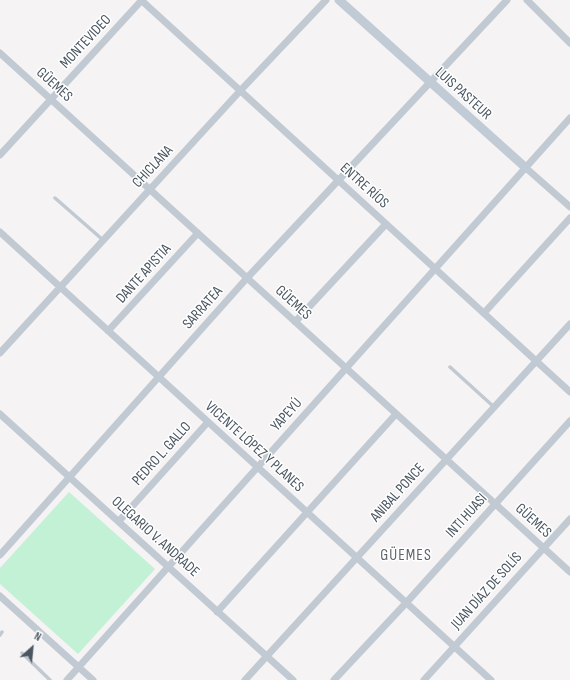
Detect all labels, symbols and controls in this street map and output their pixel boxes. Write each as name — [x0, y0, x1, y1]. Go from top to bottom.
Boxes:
street label: MONTEVIDEO — [57, 11, 115, 73]
street label: GÜEMES — [32, 64, 76, 106]
street label: LUIS PASTEUR — [431, 64, 495, 124]
street label: CHICLANA — [129, 142, 177, 192]
street label: ENTRE RÍOS — [336, 160, 392, 212]
street label: DANTE APISTIA — [113, 241, 175, 307]
street label: GÜEMES — [271, 282, 315, 324]
street label: SARRATEA — [179, 283, 227, 333]
street label: YAPEYÚ — [268, 395, 306, 435]
street label: VICENTE LÓPEZ Y PLANES — [201, 398, 307, 496]
street label: PEDRO L. GALLO — [129, 418, 195, 490]
street label: ANIBAL PONCE — [367, 460, 429, 526]
street label: INTI HUASI — [443, 490, 491, 542]
street label: OLEGARIO V. ANDRADE — [107, 493, 203, 581]
street label: GÜEMES — [511, 500, 555, 542]
district label: GÜEMES — [380, 546, 432, 566]
street label: JUAN DÍAZ DE SOLÍS — [448, 549, 526, 633]
north arrow — [12, 628, 52, 668]
text: N — [32, 630, 43, 644]

